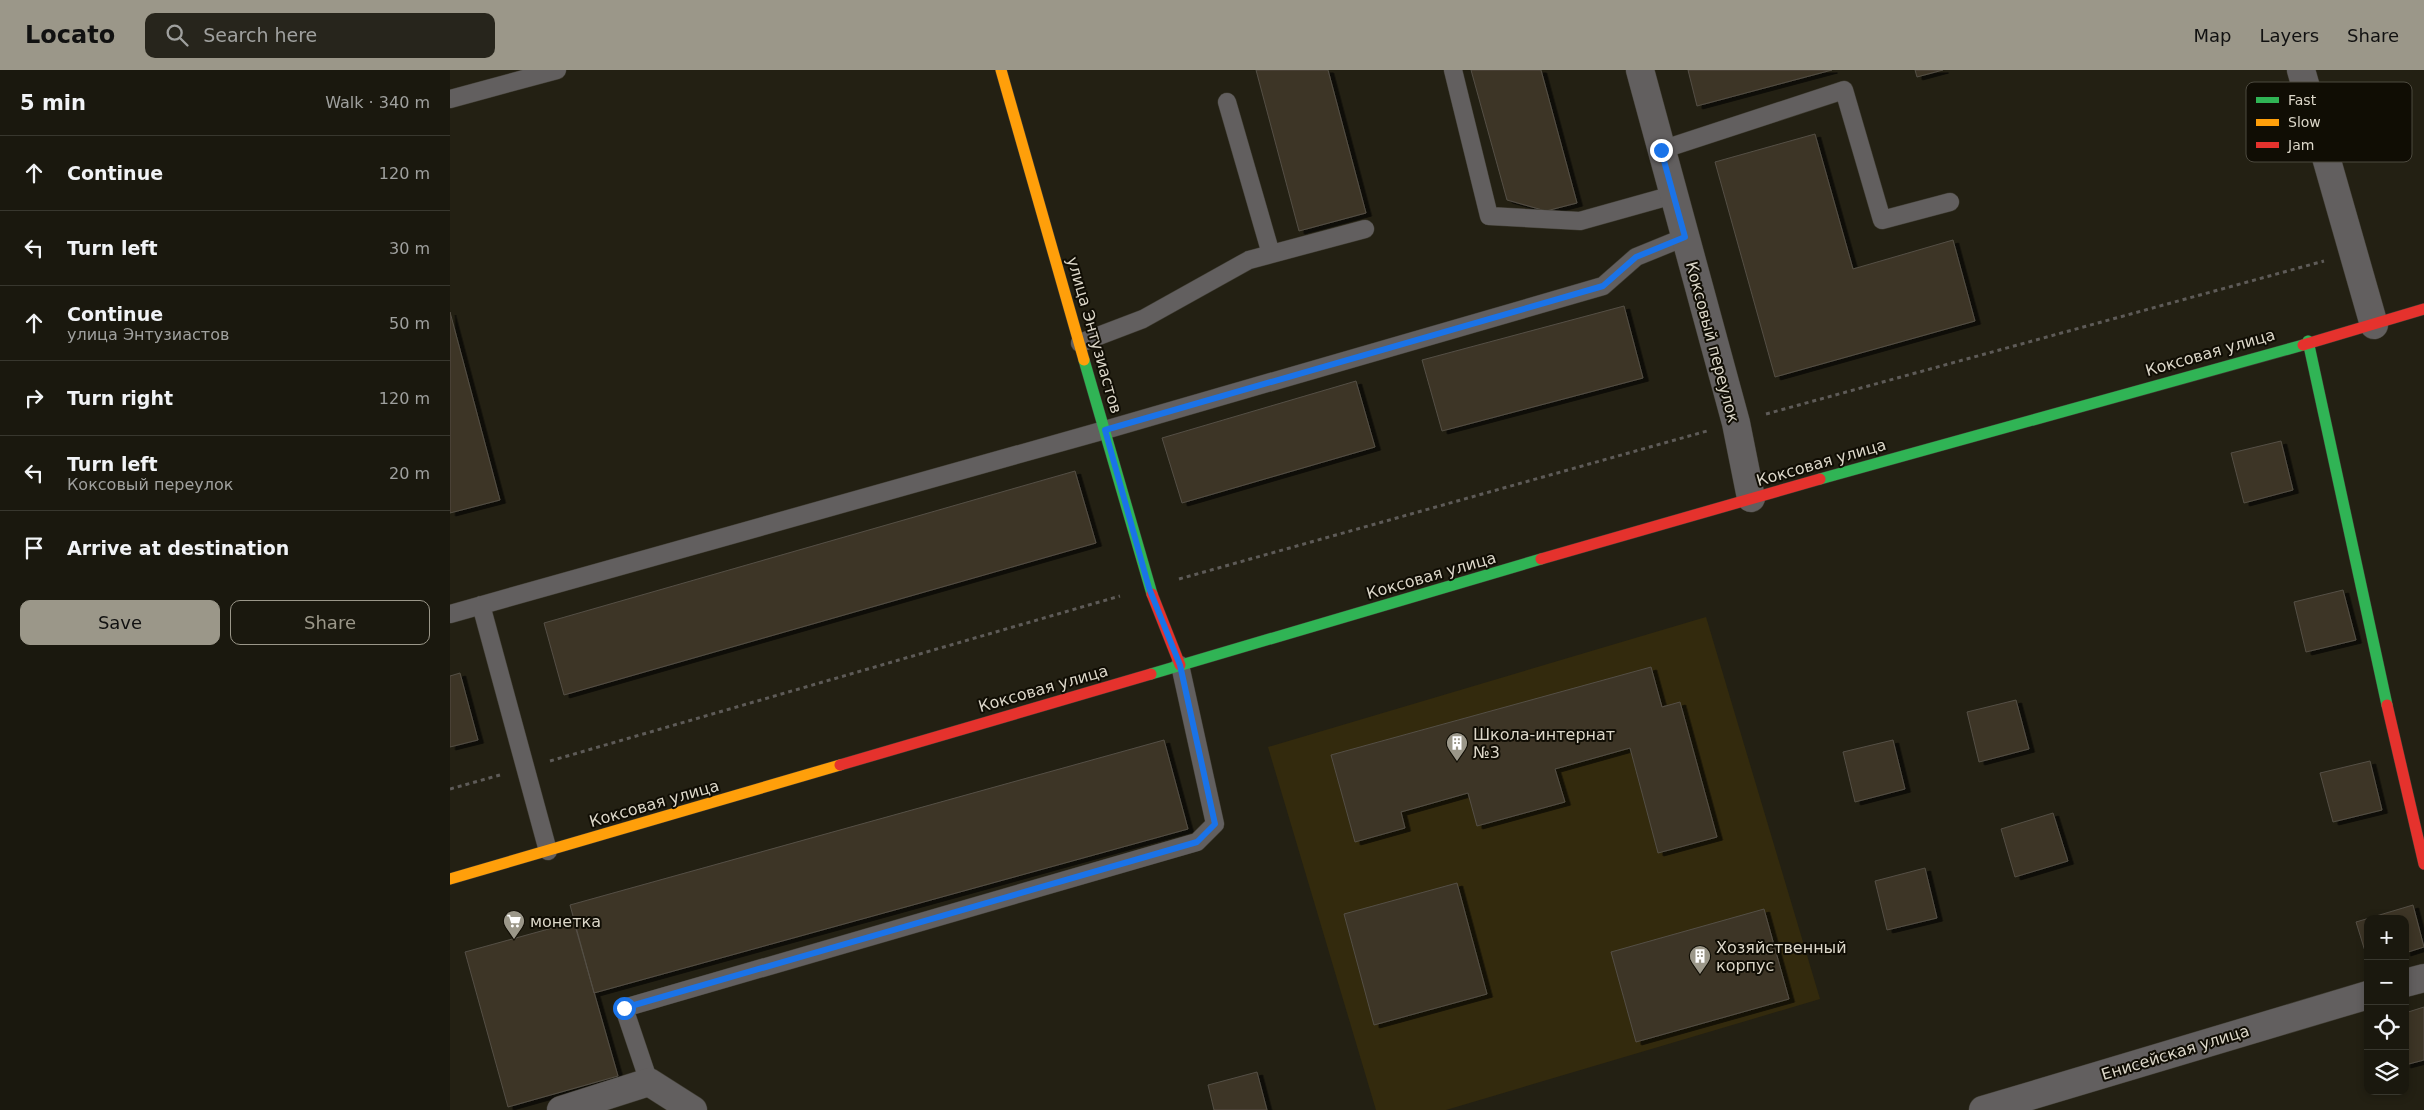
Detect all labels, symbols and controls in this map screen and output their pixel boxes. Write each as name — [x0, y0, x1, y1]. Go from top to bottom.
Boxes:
search box — [145, 13, 495, 58]
text: Locato — [25, 21, 115, 49]
icon: search — [163, 21, 191, 49]
text: Search here — [203, 24, 317, 46]
text: Map — [2193, 25, 2231, 46]
text: Layers — [2259, 25, 2319, 46]
text: Share — [2347, 25, 2399, 46]
legend — [2246, 82, 2412, 162]
text: 5 min — [20, 91, 86, 115]
text: Fast — [2288, 92, 2317, 108]
text: Walk · 340 m — [325, 93, 430, 112]
text: Slow — [2288, 114, 2321, 130]
text: Jam — [2287, 137, 2314, 153]
route end — [1650, 139, 1673, 162]
icon: ahead — [20, 159, 48, 187]
text: Continue — [67, 162, 163, 184]
text: 120 m — [379, 164, 430, 183]
icon: left — [20, 234, 48, 262]
text: Turn left — [67, 237, 158, 259]
text: 30 m — [389, 239, 430, 258]
street label: улица Энтузиастов — [1063, 254, 1126, 416]
street label: Коксовый переулок — [1682, 259, 1743, 425]
text: Continue — [67, 303, 163, 325]
icon: ahead — [20, 309, 48, 337]
text: 50 m — [389, 314, 430, 333]
text: улица Энтузиастов — [67, 325, 229, 344]
street label: Коксовая улица — [2143, 325, 2277, 380]
icon: right — [20, 384, 48, 412]
text: Turn right — [67, 387, 173, 409]
text: 120 m — [379, 389, 430, 408]
street label: Коксовая улица — [1754, 435, 1888, 490]
text: Turn left — [67, 453, 158, 475]
icon: left — [20, 459, 48, 487]
text: 20 m — [389, 464, 430, 483]
text: Коксовый переулок — [67, 475, 233, 494]
icon: arrive — [20, 534, 48, 562]
text: Arrive at destination — [67, 537, 289, 559]
street label: Коксовая улица — [1364, 548, 1498, 603]
button: Save — [20, 600, 220, 645]
button: Share — [230, 600, 430, 645]
street label: Коксовая улица — [976, 661, 1110, 716]
place label: Школа-интернат №3 — [1473, 725, 1615, 762]
building icon: Школа-интернат №3 — [1445, 731, 1469, 762]
street label: Коксовая улица — [587, 776, 721, 831]
supermarket icon: монетка — [502, 909, 526, 940]
place label: монетка — [530, 912, 601, 931]
map controls — [2364, 915, 2409, 1095]
button: + — [2364, 915, 2409, 960]
place label: Хозяйственный корпус — [1716, 938, 1847, 975]
building icon: Хозяйственный корпус — [1688, 944, 1712, 975]
button: − — [2364, 960, 2409, 1005]
route start — [613, 997, 636, 1020]
button: locate — [2364, 1005, 2409, 1050]
street label: Енисейская улица — [2099, 1021, 2251, 1084]
button: layers — [2364, 1050, 2409, 1095]

